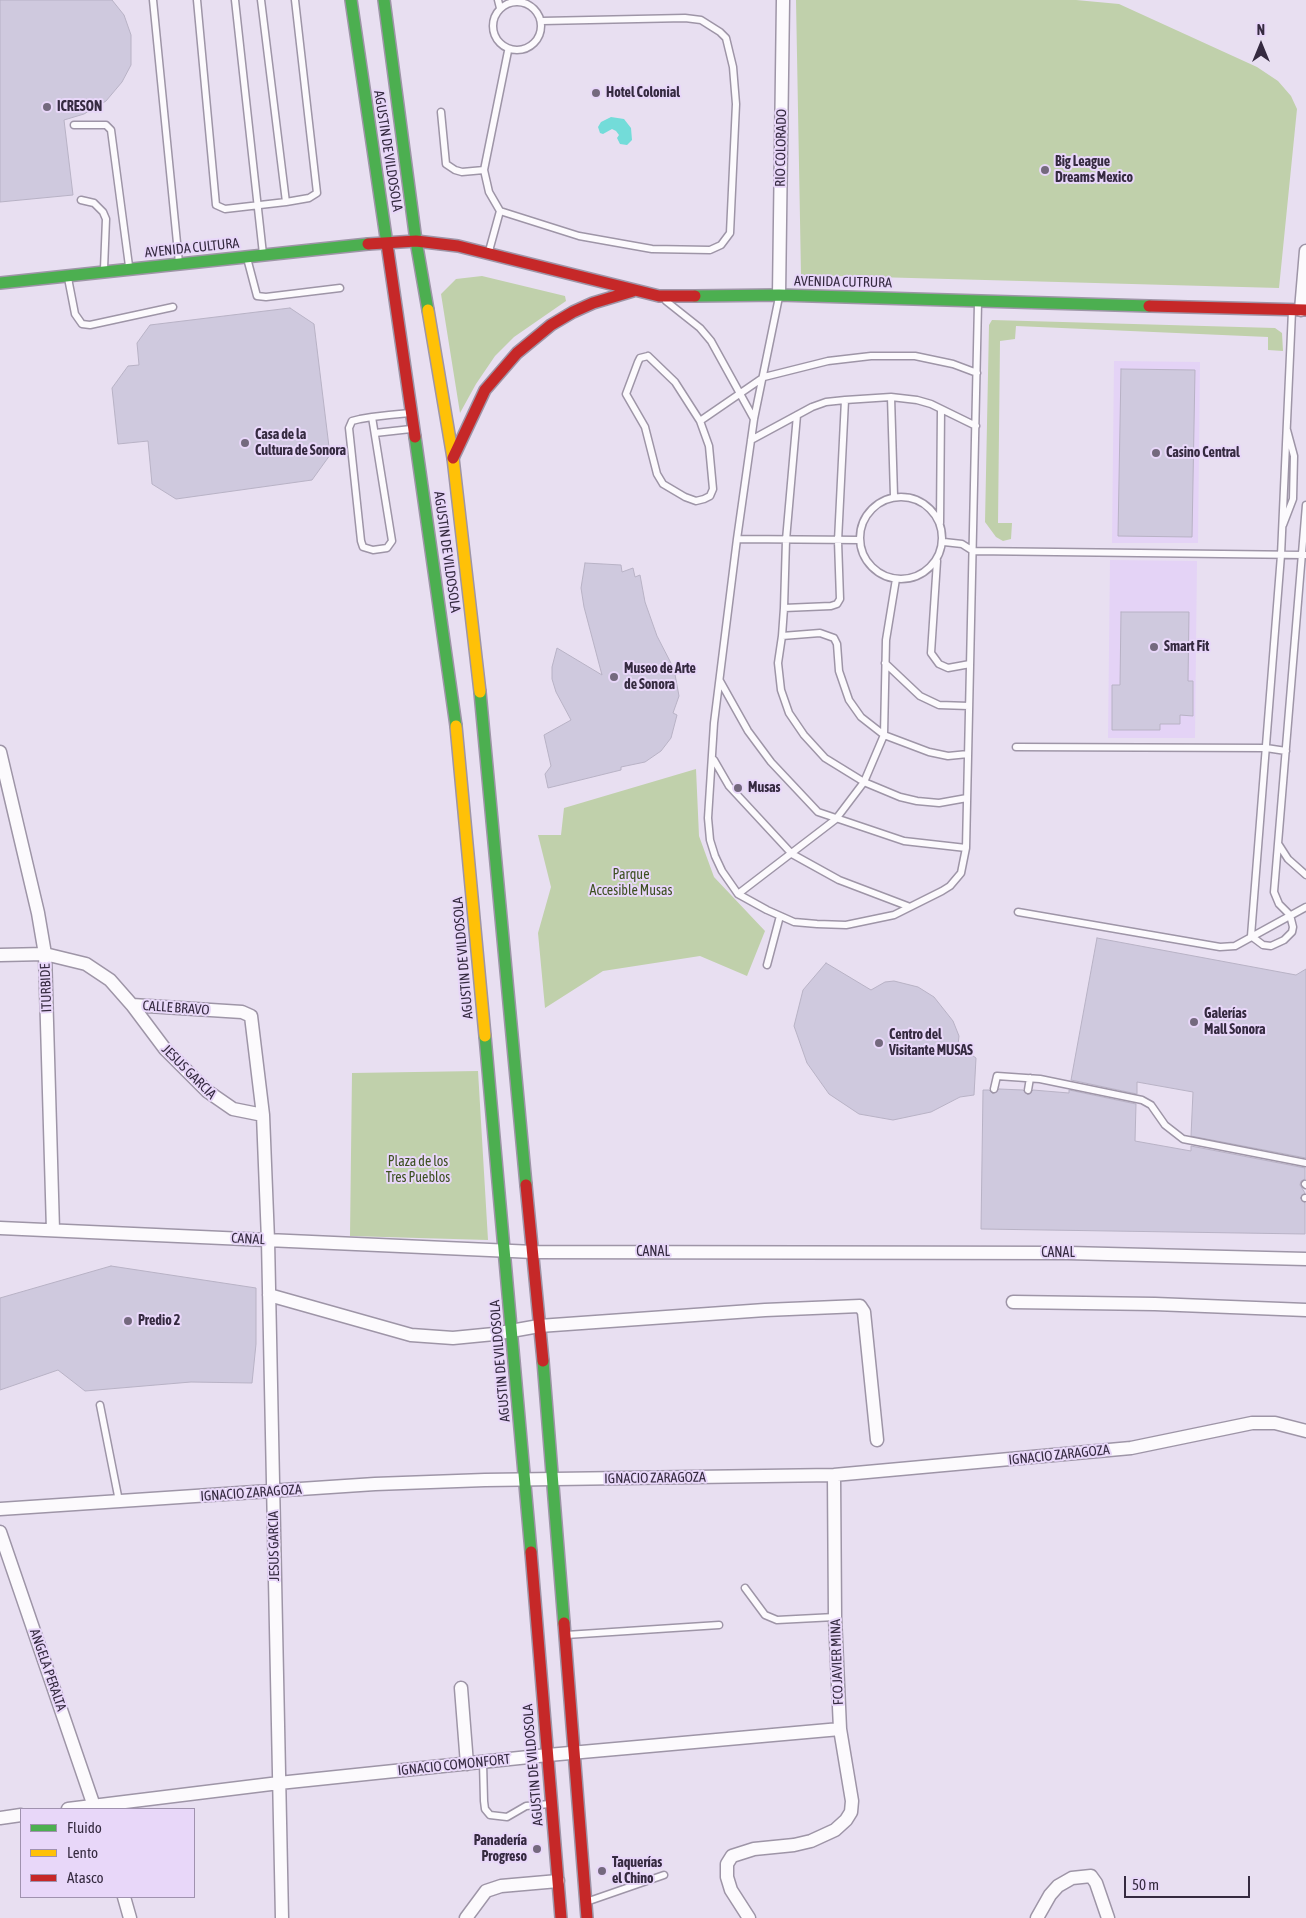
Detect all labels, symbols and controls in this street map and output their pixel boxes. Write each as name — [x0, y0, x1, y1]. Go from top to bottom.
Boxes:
north arrow — [1236, 20, 1286, 70]
text: N — [1257, 22, 1265, 38]
place label: Hotel Colonial — [606, 85, 680, 101]
marker: Hotel Colonial — [590, 87, 602, 99]
street label: AGUSTIN DE VILDOSOLA — [370, 89, 406, 213]
place label: ICRESON — [57, 99, 102, 115]
marker: ICRESON — [41, 101, 53, 113]
street label: RIO COLORADO — [772, 109, 790, 187]
place label: Big League Dreams Mexico — [1055, 154, 1133, 186]
marker: Big League Dreams Mexico — [1039, 164, 1051, 176]
street label: AVENIDA CULTURA — [144, 235, 240, 261]
street label: AVENIDA CUTRURA — [794, 273, 892, 291]
place label: Casa de la Cultura de Sonora — [255, 427, 346, 460]
marker: Casa de la Cultura de Sonora — [239, 437, 251, 449]
place label: Casino Central — [1166, 445, 1240, 461]
marker: Casino Central — [1150, 447, 1162, 459]
street label: AGUSTIN DE VILDOSOLA — [430, 490, 464, 614]
place label: Smart Fit — [1164, 639, 1209, 655]
marker: Smart Fit — [1148, 641, 1160, 653]
place label: Museo de Arte de Sonora — [624, 661, 696, 694]
marker: Museo de Arte de Sonora — [608, 671, 620, 683]
place label: Musas — [748, 780, 781, 796]
marker: Musas — [732, 782, 744, 794]
park label: Parque Accesible Musas — [590, 867, 672, 900]
street label: AGUSTIN DE VILDOSOLA — [449, 896, 477, 1020]
street label: ITURBIDE — [37, 963, 55, 1013]
street label: CALLE BRAVO — [142, 997, 210, 1019]
place label: Galerías Mall Sonora — [1204, 1006, 1265, 1038]
marker: Galerías Mall Sonora — [1188, 1016, 1200, 1028]
place label: Centro del Visitante MUSAS — [889, 1027, 973, 1060]
marker: Centro del Visitante MUSAS — [873, 1037, 885, 1049]
street label: JESUS GARCIA — [158, 1041, 220, 1103]
park label: Plaza de los Tres Pueblos — [386, 1154, 450, 1186]
street label: CANAL — [231, 1230, 265, 1248]
street label: CANAL — [636, 1244, 670, 1260]
street label: CANAL — [1041, 1245, 1075, 1261]
street label: AGUSTIN DE VILDOSOLA — [486, 1299, 514, 1423]
place label: Predio 2 — [138, 1313, 180, 1329]
marker: Predio 2 — [122, 1315, 134, 1327]
street label: IGNACIO ZARAGOZA — [1008, 1441, 1110, 1469]
street label: IGNACIO ZARAGOZA — [604, 1469, 706, 1487]
street label: IGNACIO ZARAGOZA — [200, 1481, 302, 1505]
street label: JESUS GARCIA — [265, 1511, 283, 1581]
street label: FCO JAVIER MINA — [827, 1619, 847, 1705]
street label: ANGELA PERALTA — [26, 1627, 70, 1713]
street label: AGUSTIN DE VILDOSOLA — [519, 1703, 547, 1827]
street label: IGNACIO COMONFORT — [397, 1751, 511, 1779]
legend — [20, 1808, 195, 1898]
text: Fluido — [67, 1819, 102, 1836]
place label: Panadería Progreso — [474, 1833, 527, 1865]
marker: Panadería Progreso — [531, 1843, 543, 1855]
text: Lento — [67, 1844, 98, 1861]
place label: Taquerías el Chino — [612, 1855, 662, 1888]
marker: Taquerías el Chino — [596, 1865, 608, 1877]
scale bar — [1126, 1866, 1252, 1898]
text: Atasco — [67, 1869, 104, 1886]
text: 50 m — [1132, 1876, 1159, 1893]

